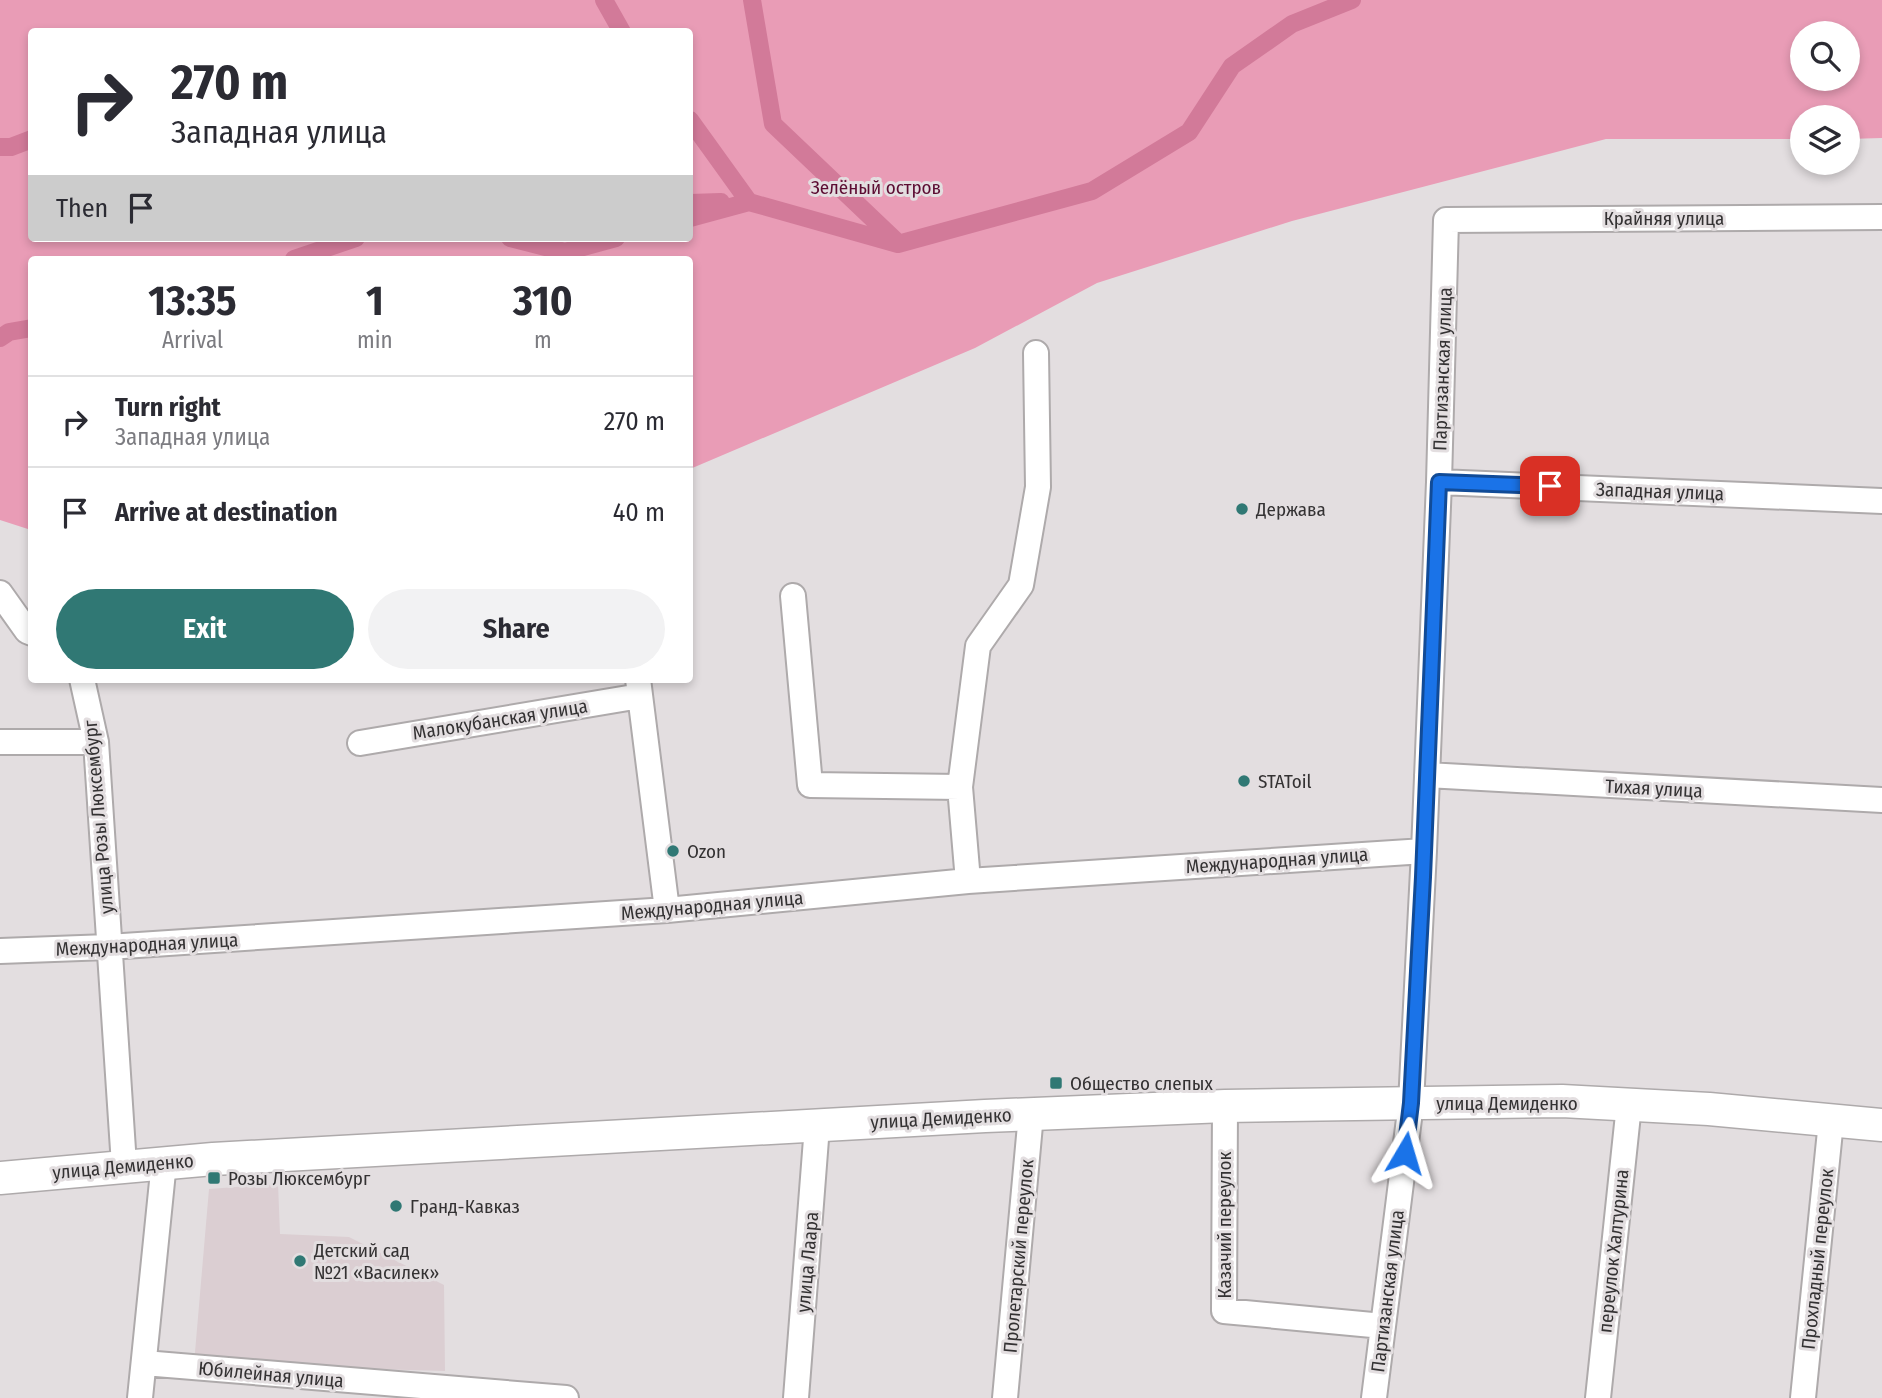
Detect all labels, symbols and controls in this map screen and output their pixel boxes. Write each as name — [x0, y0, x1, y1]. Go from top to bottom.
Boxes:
map controls — [1790, 21, 1860, 175]
button: search — [1790, 21, 1860, 91]
text: 270 m — [171, 53, 288, 112]
icon: right — [56, 56, 147, 147]
button: layers — [1790, 105, 1860, 175]
text: Западная улица — [171, 113, 387, 151]
park label: Зелёный остров — [811, 176, 941, 199]
icon: arrive — [122, 189, 160, 227]
text: Then — [56, 193, 108, 224]
street label: Крайняя улица — [1604, 207, 1724, 230]
text: 13:35 — [148, 276, 237, 326]
text: 1 — [366, 276, 384, 326]
text: 310 — [513, 276, 573, 326]
street label: Партизанская улица — [1428, 287, 1457, 451]
text: Arrival — [162, 326, 223, 354]
text: min — [357, 326, 393, 354]
text: m — [534, 326, 552, 354]
text: Turn right — [115, 392, 221, 423]
icon: right — [56, 403, 94, 441]
text: 270 m — [604, 406, 665, 437]
text: Западная улица — [115, 423, 270, 451]
pin — [1520, 456, 1580, 516]
icon: arrive — [1531, 467, 1569, 505]
street label: Западная улица — [1596, 478, 1724, 505]
icon: arrive — [56, 494, 94, 532]
text: Arrive at destination — [115, 497, 338, 528]
text: 40 m — [613, 497, 665, 528]
place label: Держава — [1255, 498, 1326, 521]
marker: Держава — [1234, 501, 1250, 517]
button: Exit — [56, 589, 354, 669]
button: Share — [368, 589, 665, 669]
street label: Малокубанская улица — [411, 694, 589, 745]
street label: улица Розы Люксембург — [79, 719, 118, 915]
place label: STAToil — [1258, 770, 1311, 793]
marker: STAToil — [1236, 773, 1252, 789]
street label: Тихая улица — [1605, 774, 1703, 803]
place label: Ozon — [687, 840, 726, 863]
marker: Ozon — [665, 843, 681, 859]
street label: Международная улица — [1185, 843, 1369, 878]
street label: Международная улица — [620, 886, 804, 925]
street label: Международная улица — [55, 928, 239, 961]
place label: Общество слепых — [1070, 1072, 1213, 1095]
marker: Общество слепых — [1048, 1075, 1064, 1091]
street label: улица Демиденко — [1436, 1092, 1578, 1115]
street label: улица Демиденко — [870, 1103, 1012, 1134]
position arrow — [1368, 1116, 1442, 1190]
street label: улица Демиденко — [52, 1149, 195, 1184]
street label: Казачий переулок — [1213, 1151, 1236, 1298]
street label: Пролетарский переулок — [999, 1158, 1038, 1354]
place label: Розы Люксембург — [228, 1167, 371, 1190]
street label: Прохладный переулок — [1797, 1167, 1838, 1351]
street label: переулок Халтурина — [1593, 1168, 1634, 1334]
marker: Розы Люксембург — [206, 1170, 222, 1186]
place label: Гранд-Кавказ — [410, 1195, 520, 1218]
marker: Гранд-Кавказ — [388, 1198, 404, 1214]
street label: Партизанская улица — [1366, 1208, 1409, 1374]
street label: улица Лаара — [792, 1211, 823, 1313]
place label: Детский сад №21 «Василек» — [313, 1239, 439, 1284]
marker: Детский сад №21 «Василек» — [292, 1253, 308, 1269]
street label: Юбилейная улица — [197, 1357, 345, 1392]

